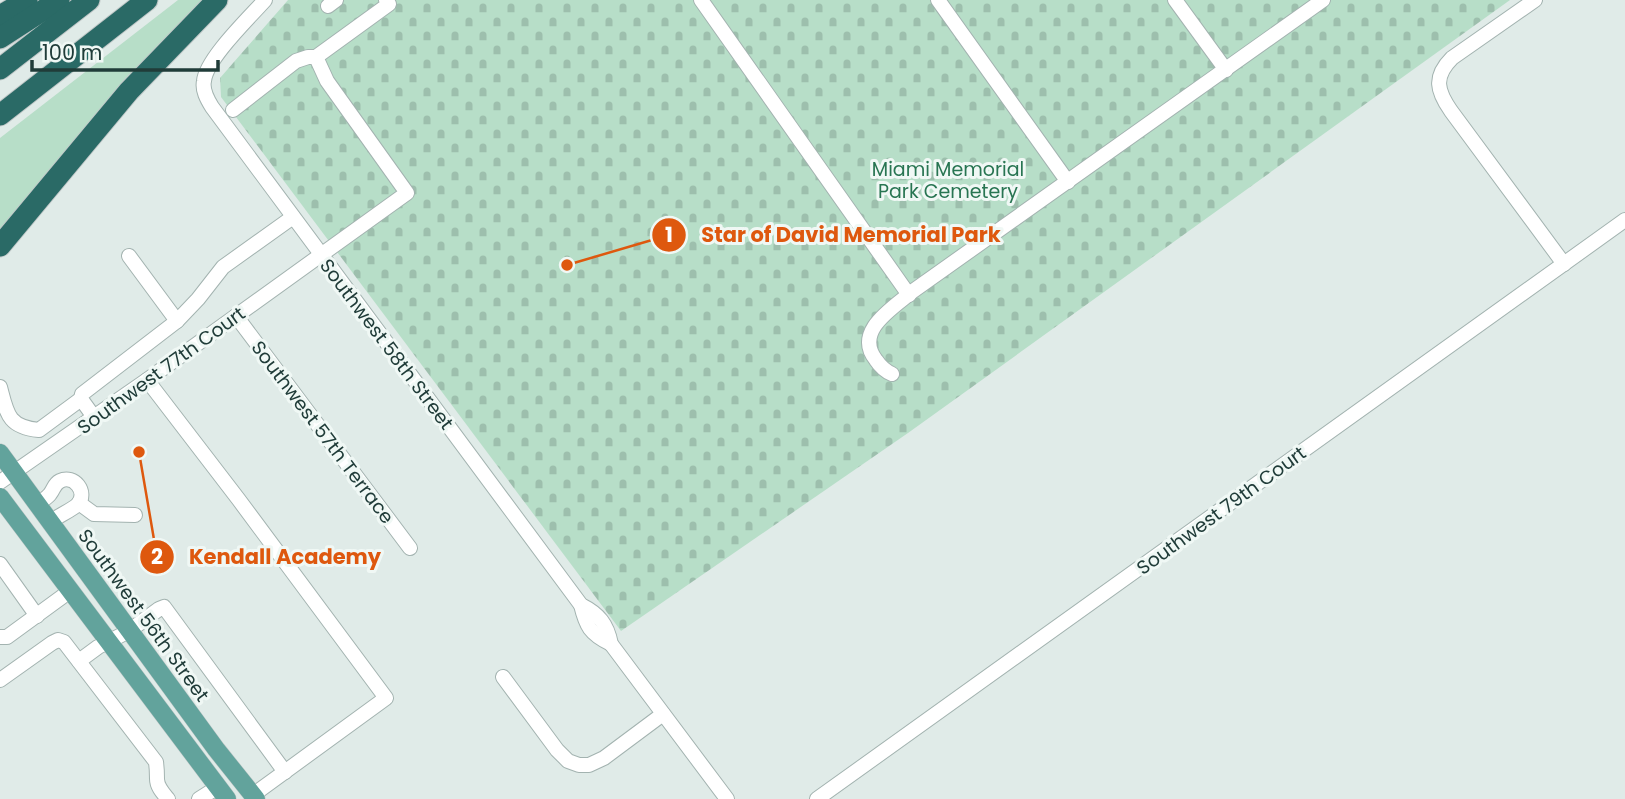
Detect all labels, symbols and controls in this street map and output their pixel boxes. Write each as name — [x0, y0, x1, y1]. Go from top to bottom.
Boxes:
scale bar — [32, 28, 217, 72]
text: 100 m — [42, 38, 102, 67]
park label: Miami Memorial Park Cemetery — [872, 156, 1024, 205]
callout: Star of David Memorial Park — [652, 214, 1014, 256]
text: 1 — [665, 220, 673, 249]
text: Star of David Memorial Park — [701, 220, 1001, 249]
street label: Southwest 58th Street — [313, 253, 460, 435]
street label: Southwest 77th Court — [72, 300, 251, 441]
street label: Southwest 57th Terrace — [245, 335, 400, 529]
street label: Southwest 79th Court — [1131, 440, 1312, 581]
street label: Southwest 56th Street — [72, 523, 216, 707]
callout: Kendall Academy — [140, 536, 395, 578]
text: 2 — [151, 542, 163, 571]
text: Kendall Academy — [189, 542, 382, 571]

